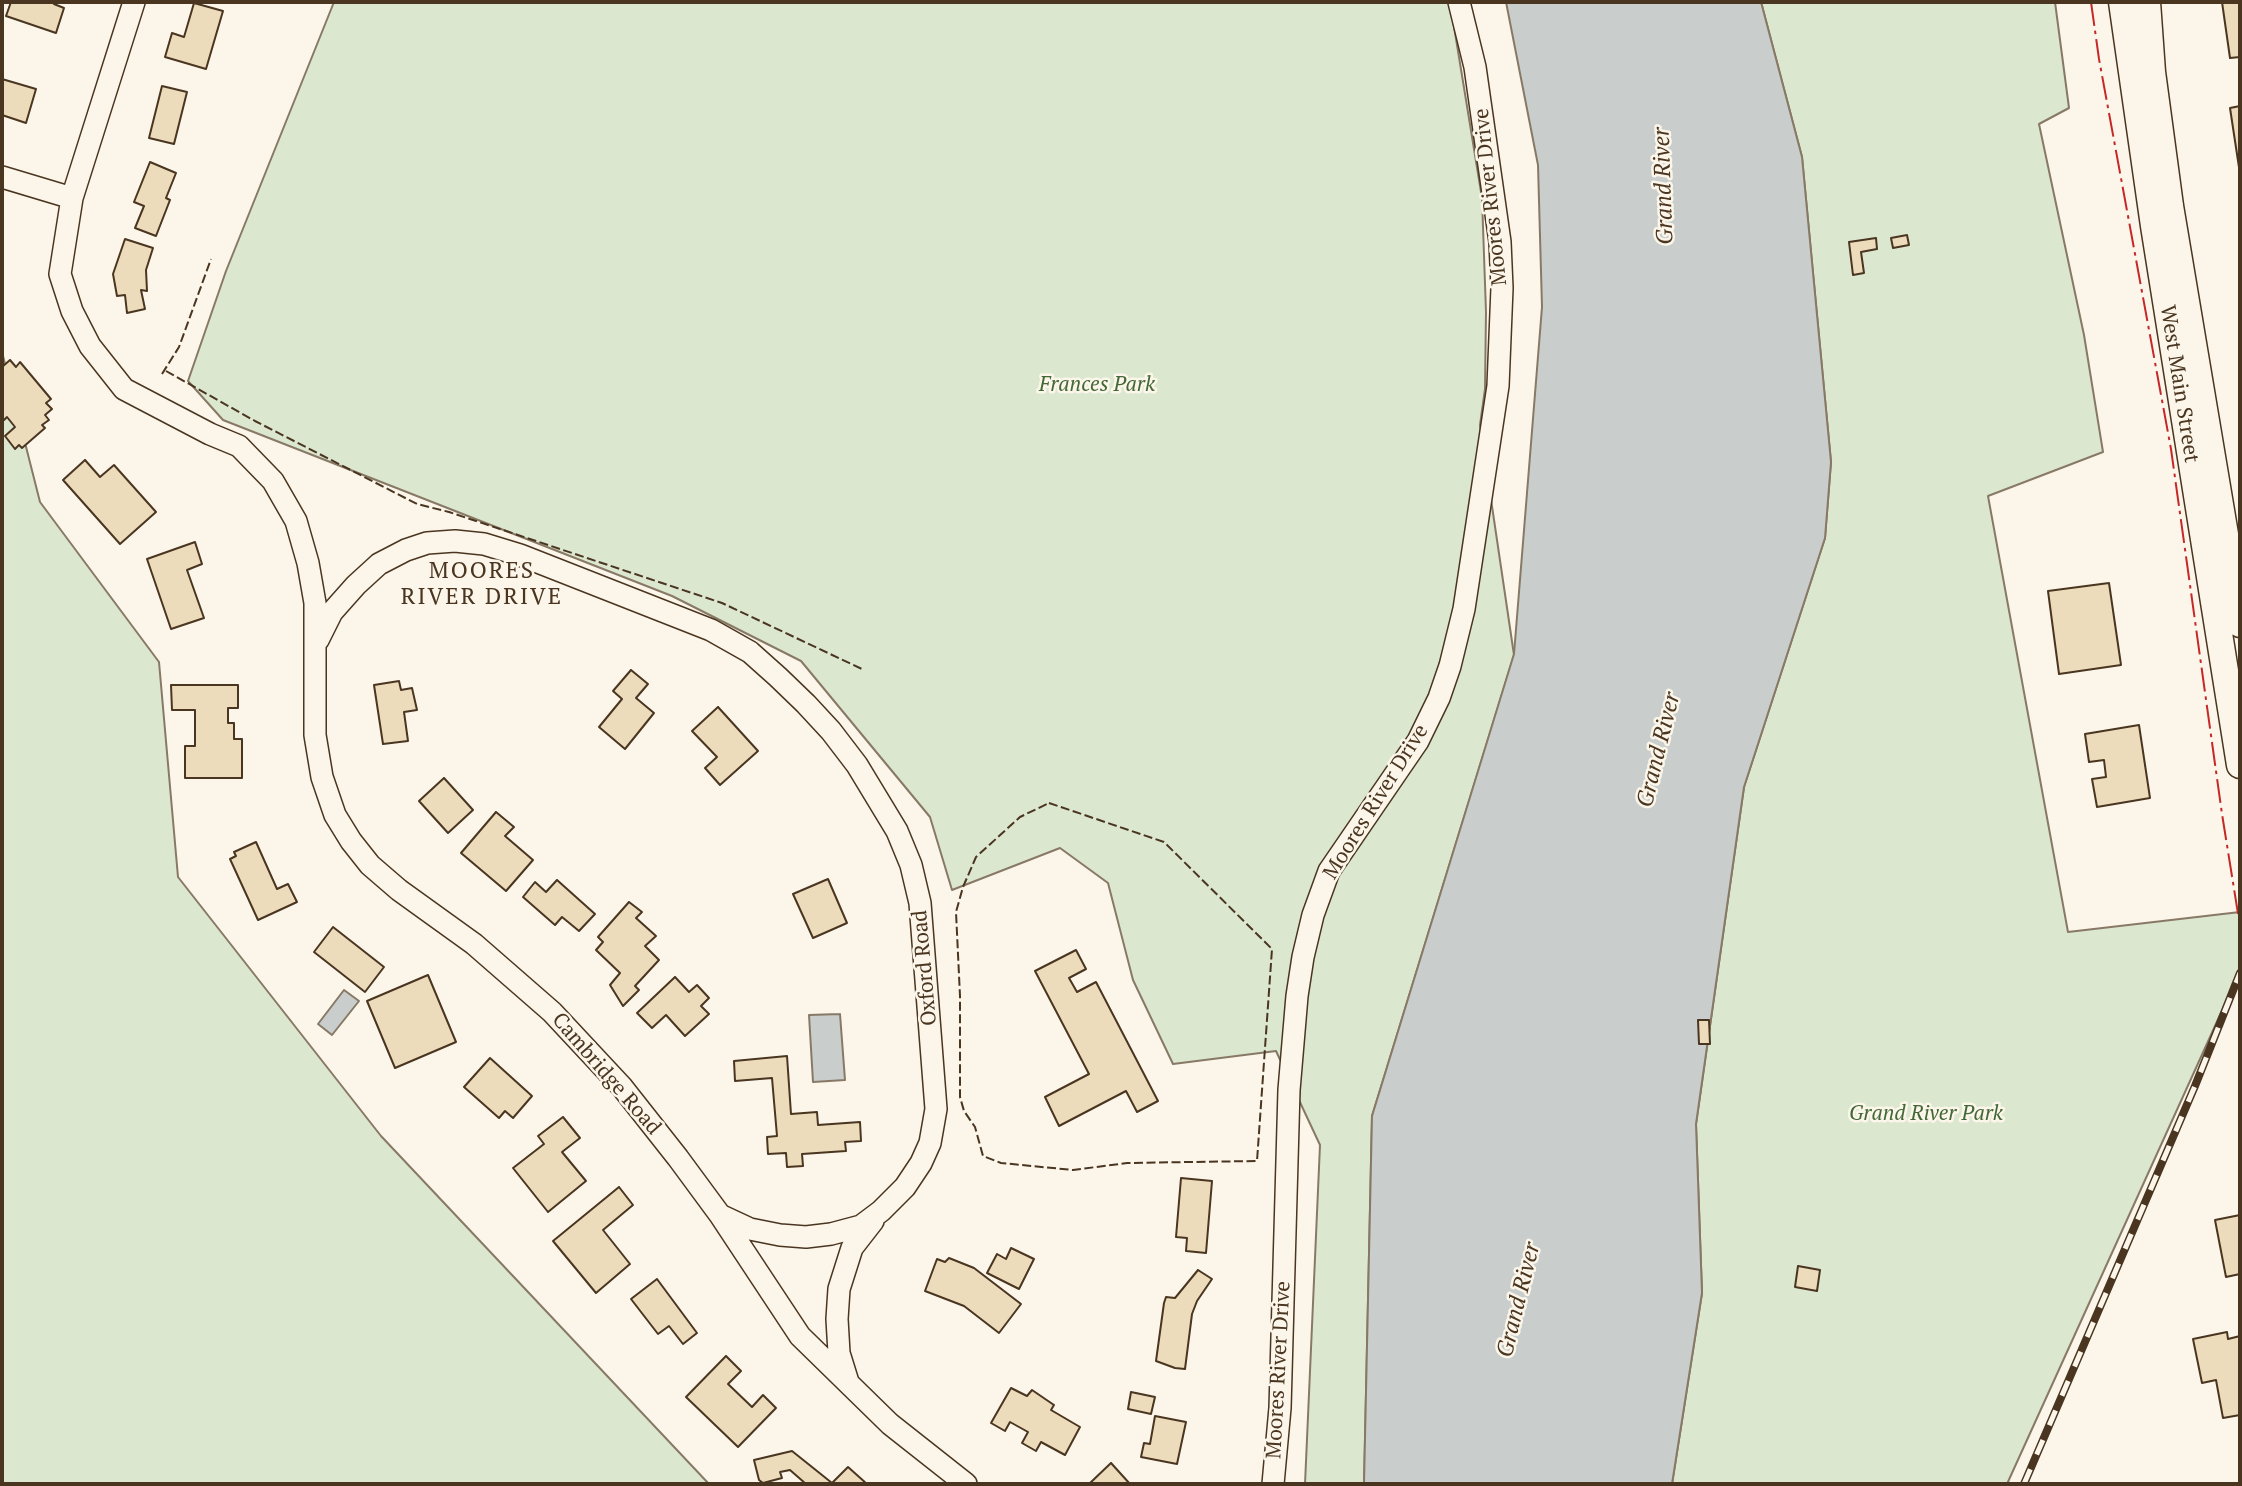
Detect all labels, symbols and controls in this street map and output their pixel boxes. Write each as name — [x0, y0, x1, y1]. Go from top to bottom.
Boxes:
street label: Moores River Drive — [1469, 107, 1513, 287]
water label: Grand River — [1648, 127, 1680, 245]
street label: West Main Street — [2154, 303, 2204, 465]
park label: Frances Park — [1039, 372, 1155, 398]
district label: MOORES RIVER DRIVE — [402, 557, 562, 611]
water label: Grand River — [1631, 690, 1687, 810]
street label: Moores River Drive — [1318, 720, 1434, 884]
street label: Oxford Road — [907, 909, 943, 1027]
street label: Cambridge Road — [546, 1008, 666, 1140]
park label: Grand River Park — [1849, 1101, 2003, 1127]
water label: Grand River — [1491, 1240, 1547, 1360]
street label: Moores River Drive — [1262, 1280, 1296, 1460]

